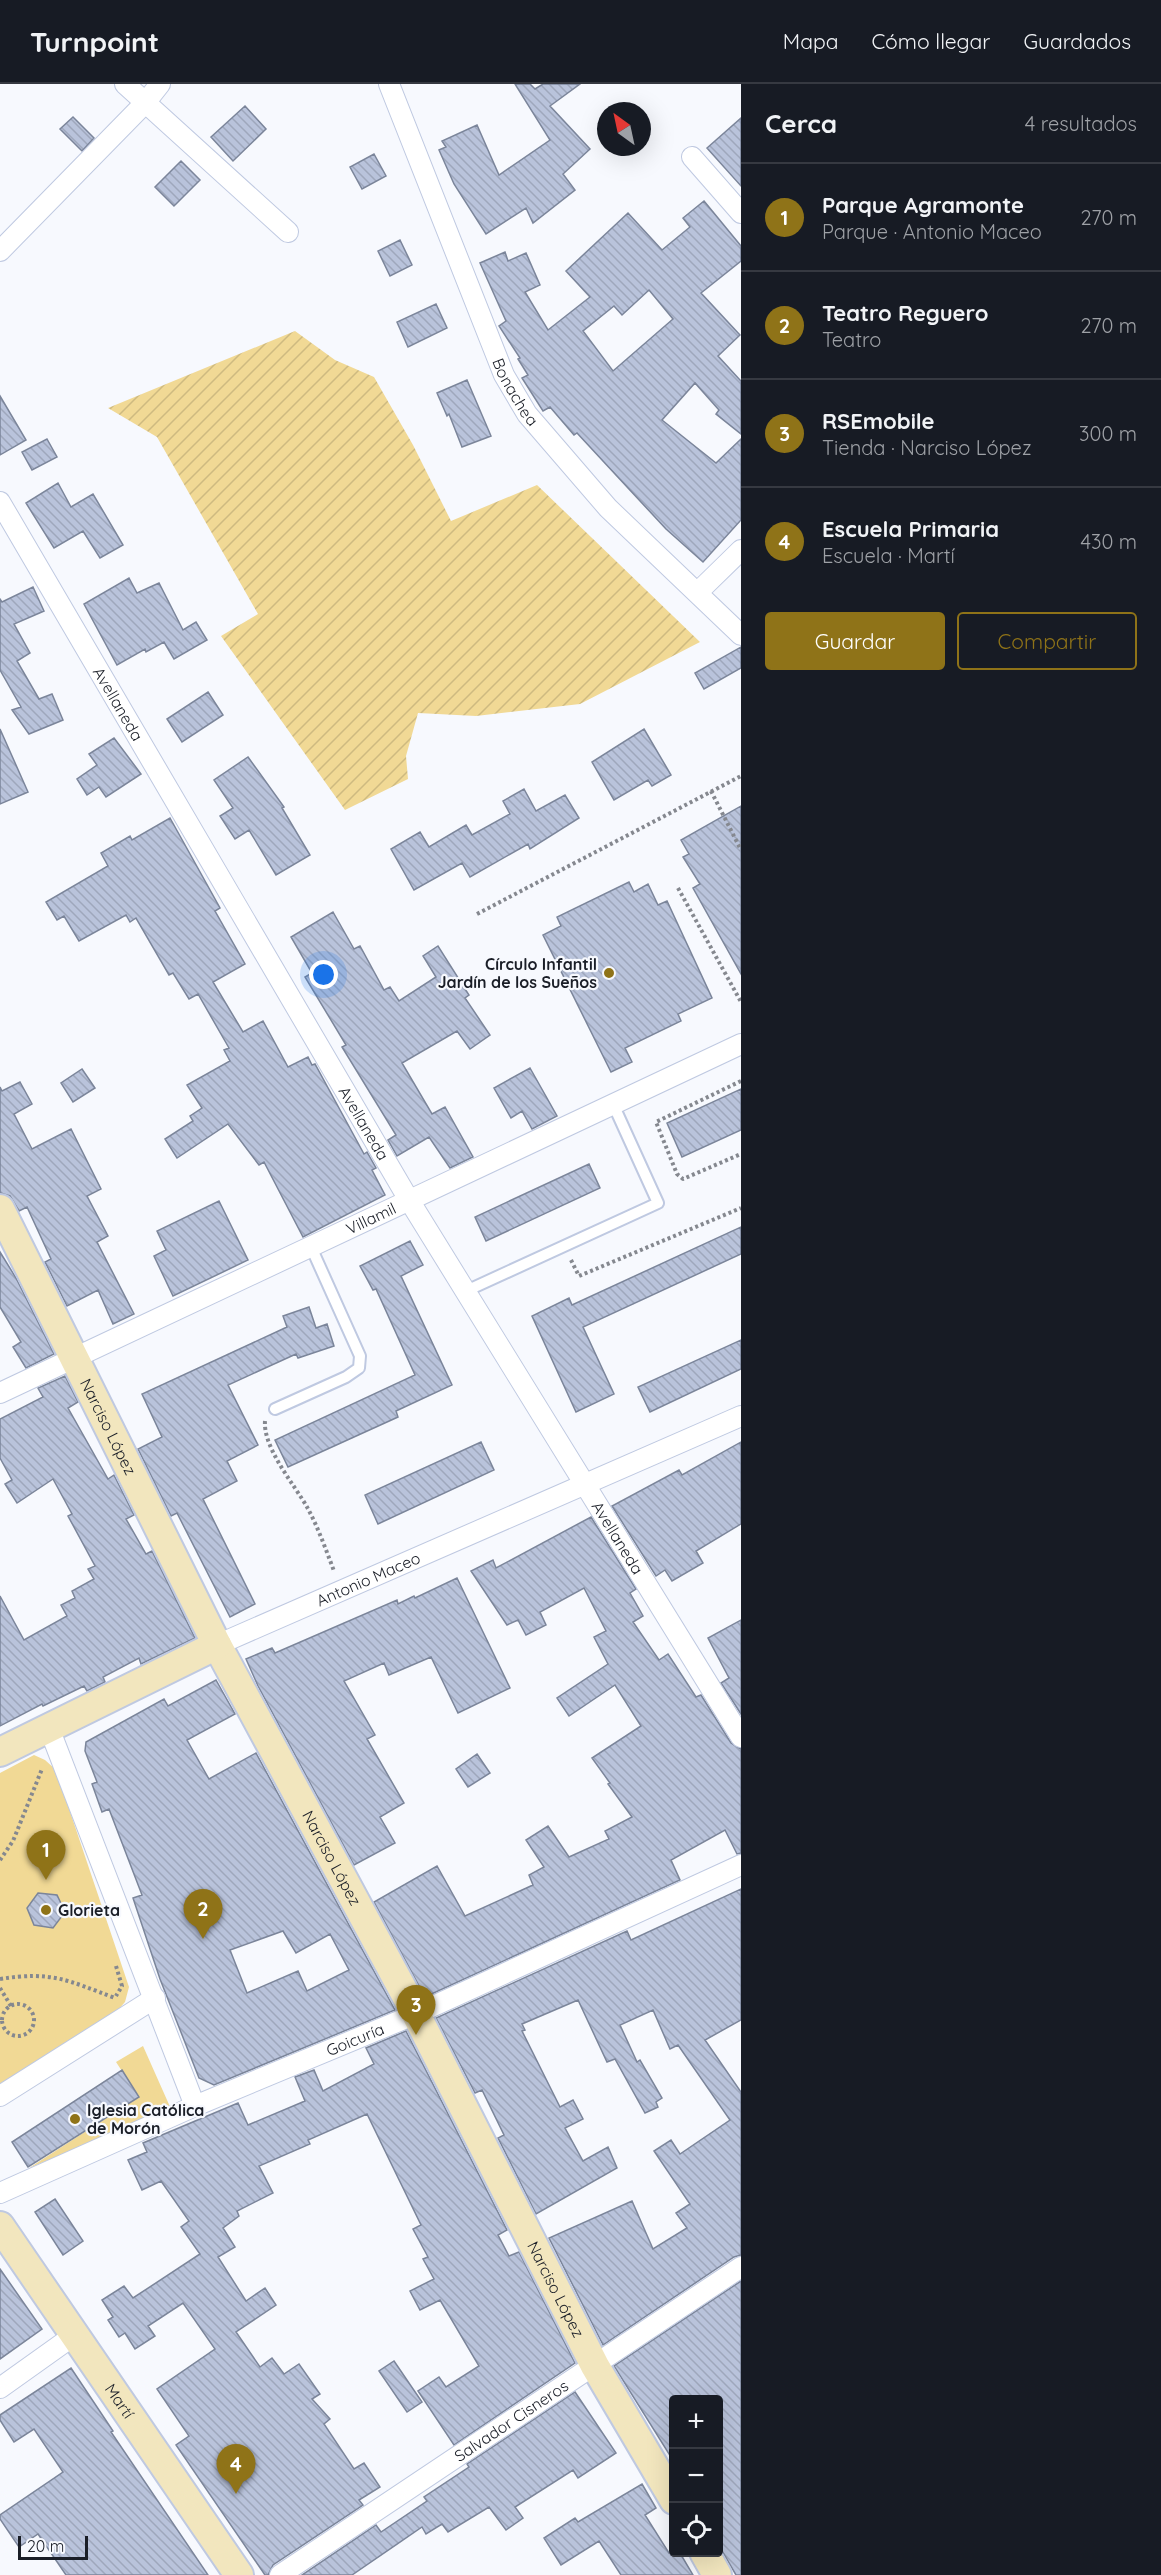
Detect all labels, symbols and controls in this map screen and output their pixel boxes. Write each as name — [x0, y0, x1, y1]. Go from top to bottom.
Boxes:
text: Turnpoint — [30, 24, 159, 59]
text: Mapa — [783, 28, 838, 54]
text: Cómo llegar — [871, 28, 990, 54]
text: Guardados — [1023, 28, 1131, 54]
north arrow — [597, 102, 651, 156]
text: Cerca — [765, 107, 837, 140]
text: 4 resultados — [1025, 111, 1137, 136]
text: Parque Agramonte — [822, 191, 1024, 219]
text: 1 — [781, 205, 788, 230]
text: 270 m — [1080, 205, 1137, 230]
text: Parque · Antonio Maceo — [822, 219, 1042, 244]
text: Teatro Reguero — [822, 299, 988, 327]
text: 2 — [779, 313, 790, 338]
text: 270 m — [1080, 313, 1137, 338]
text: Teatro — [822, 327, 881, 352]
street label: Bonachea — [488, 355, 543, 430]
text: RSEmobile — [822, 407, 935, 435]
text: 3 — [779, 421, 790, 446]
text: 300 m — [1079, 421, 1137, 446]
text: Tienda · Narciso López — [822, 435, 1032, 460]
text: Escuela Primaria — [822, 515, 999, 543]
text: 4 — [779, 529, 790, 554]
text: 430 m — [1080, 529, 1137, 554]
text: Escuela · Martí — [822, 543, 955, 568]
button: Guardar — [765, 612, 945, 670]
button: Compartir — [957, 612, 1137, 670]
street label: Avellaneda — [89, 663, 148, 744]
place label: Círculo Infantil Jardín de los Sueños — [438, 954, 597, 992]
your location — [309, 960, 338, 989]
marker: Círculo Infantil Jardín de los Sueños — [602, 966, 616, 980]
street label: Avellaneda — [335, 1083, 393, 1164]
street label: Villamil — [343, 1198, 399, 1239]
street label: Narciso López — [76, 1375, 141, 1478]
street label: Avellaneda — [588, 1497, 648, 1578]
street label: Antonio Maceo — [313, 1547, 423, 1610]
street label: Narciso López — [298, 1807, 366, 1909]
pin: 1 — [26, 1830, 66, 1880]
pin: 2 — [184, 1890, 222, 1939]
place label: Glorieta — [58, 1900, 120, 1920]
marker: Glorieta — [39, 1903, 53, 1917]
pin: 3 — [396, 1986, 436, 2035]
street label: Goicuría — [323, 2018, 387, 2060]
place label: Iglesia Católica de Morón — [87, 2100, 204, 2138]
marker: Iglesia Católica de Morón — [68, 2112, 82, 2126]
street label: Narciso López — [523, 2238, 589, 2341]
street label: Salvador Cisneros — [450, 2375, 572, 2466]
street label: Martí — [101, 2380, 139, 2423]
map controls — [669, 2395, 723, 2557]
button: + — [669, 2395, 723, 2449]
pin: 4 — [216, 2444, 256, 2494]
button: − — [669, 2449, 723, 2503]
button: locate — [669, 2503, 723, 2557]
scale bar — [18, 2533, 88, 2560]
text: 20 m — [27, 2536, 64, 2556]

